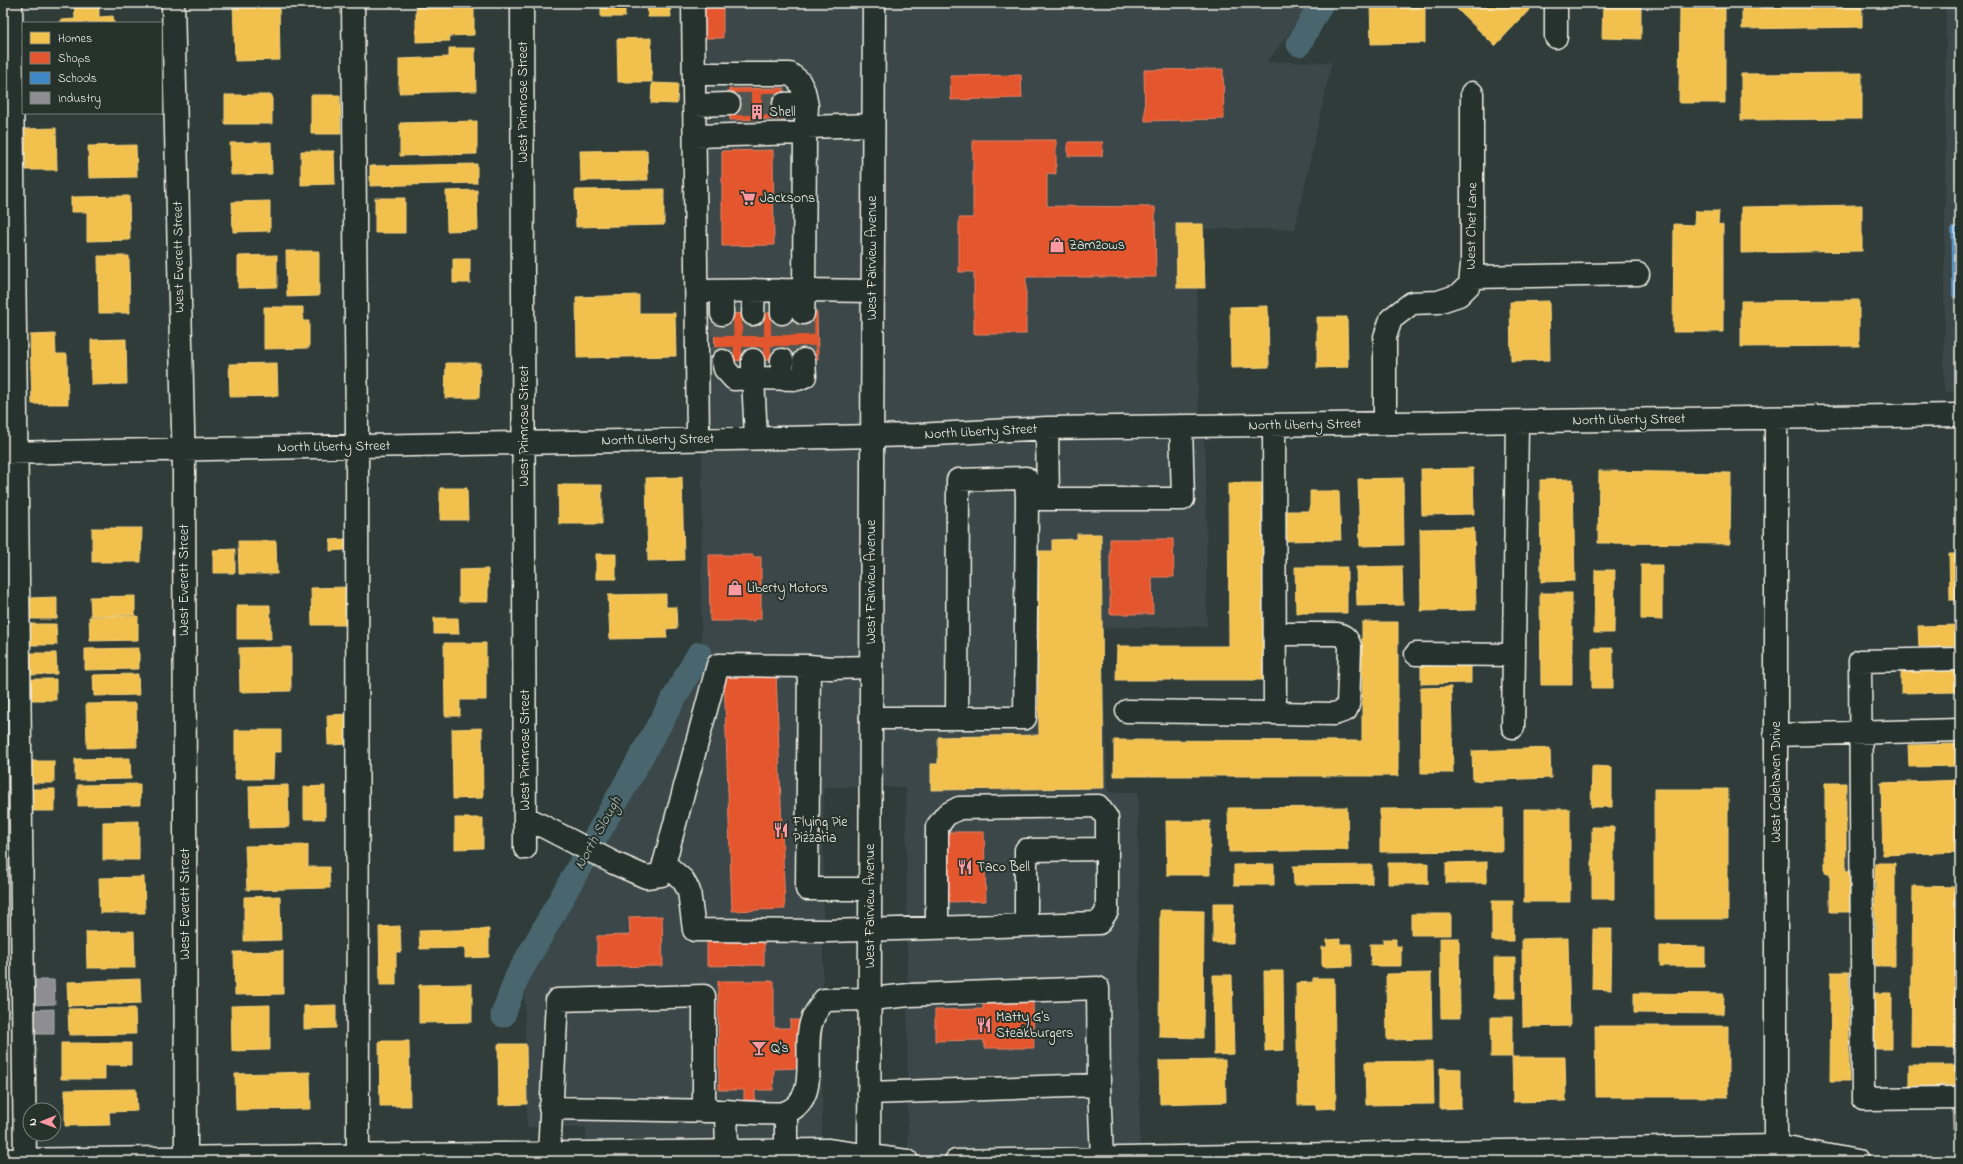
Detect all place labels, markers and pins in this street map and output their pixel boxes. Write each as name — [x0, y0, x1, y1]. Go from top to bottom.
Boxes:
place label: Shell — [769, 102, 796, 123]
building icon: Shell — [748, 103, 766, 121]
place label: Jacksons — [760, 188, 815, 209]
supermarket icon: Jacksons — [739, 189, 757, 207]
place label: Zamzows — [1069, 235, 1125, 256]
shop icon: Zamzows — [1048, 236, 1066, 254]
place label: Liberty Motors — [747, 578, 828, 600]
shop icon: Liberty Motors — [726, 579, 744, 597]
place label: Flying Pie Pizzaria — [792, 812, 848, 849]
restaurant icon: Flying Pie Pizzaria — [772, 821, 790, 839]
place label: Taco Bell — [977, 857, 1030, 878]
restaurant icon: Taco Bell — [956, 858, 974, 876]
place label: Matty G's Steakburgers — [996, 1007, 1073, 1045]
restaurant icon: Matty G's Steakburgers — [975, 1016, 993, 1034]
place label: Q's — [771, 1038, 789, 1059]
bar icon: Q's — [750, 1039, 768, 1057]

